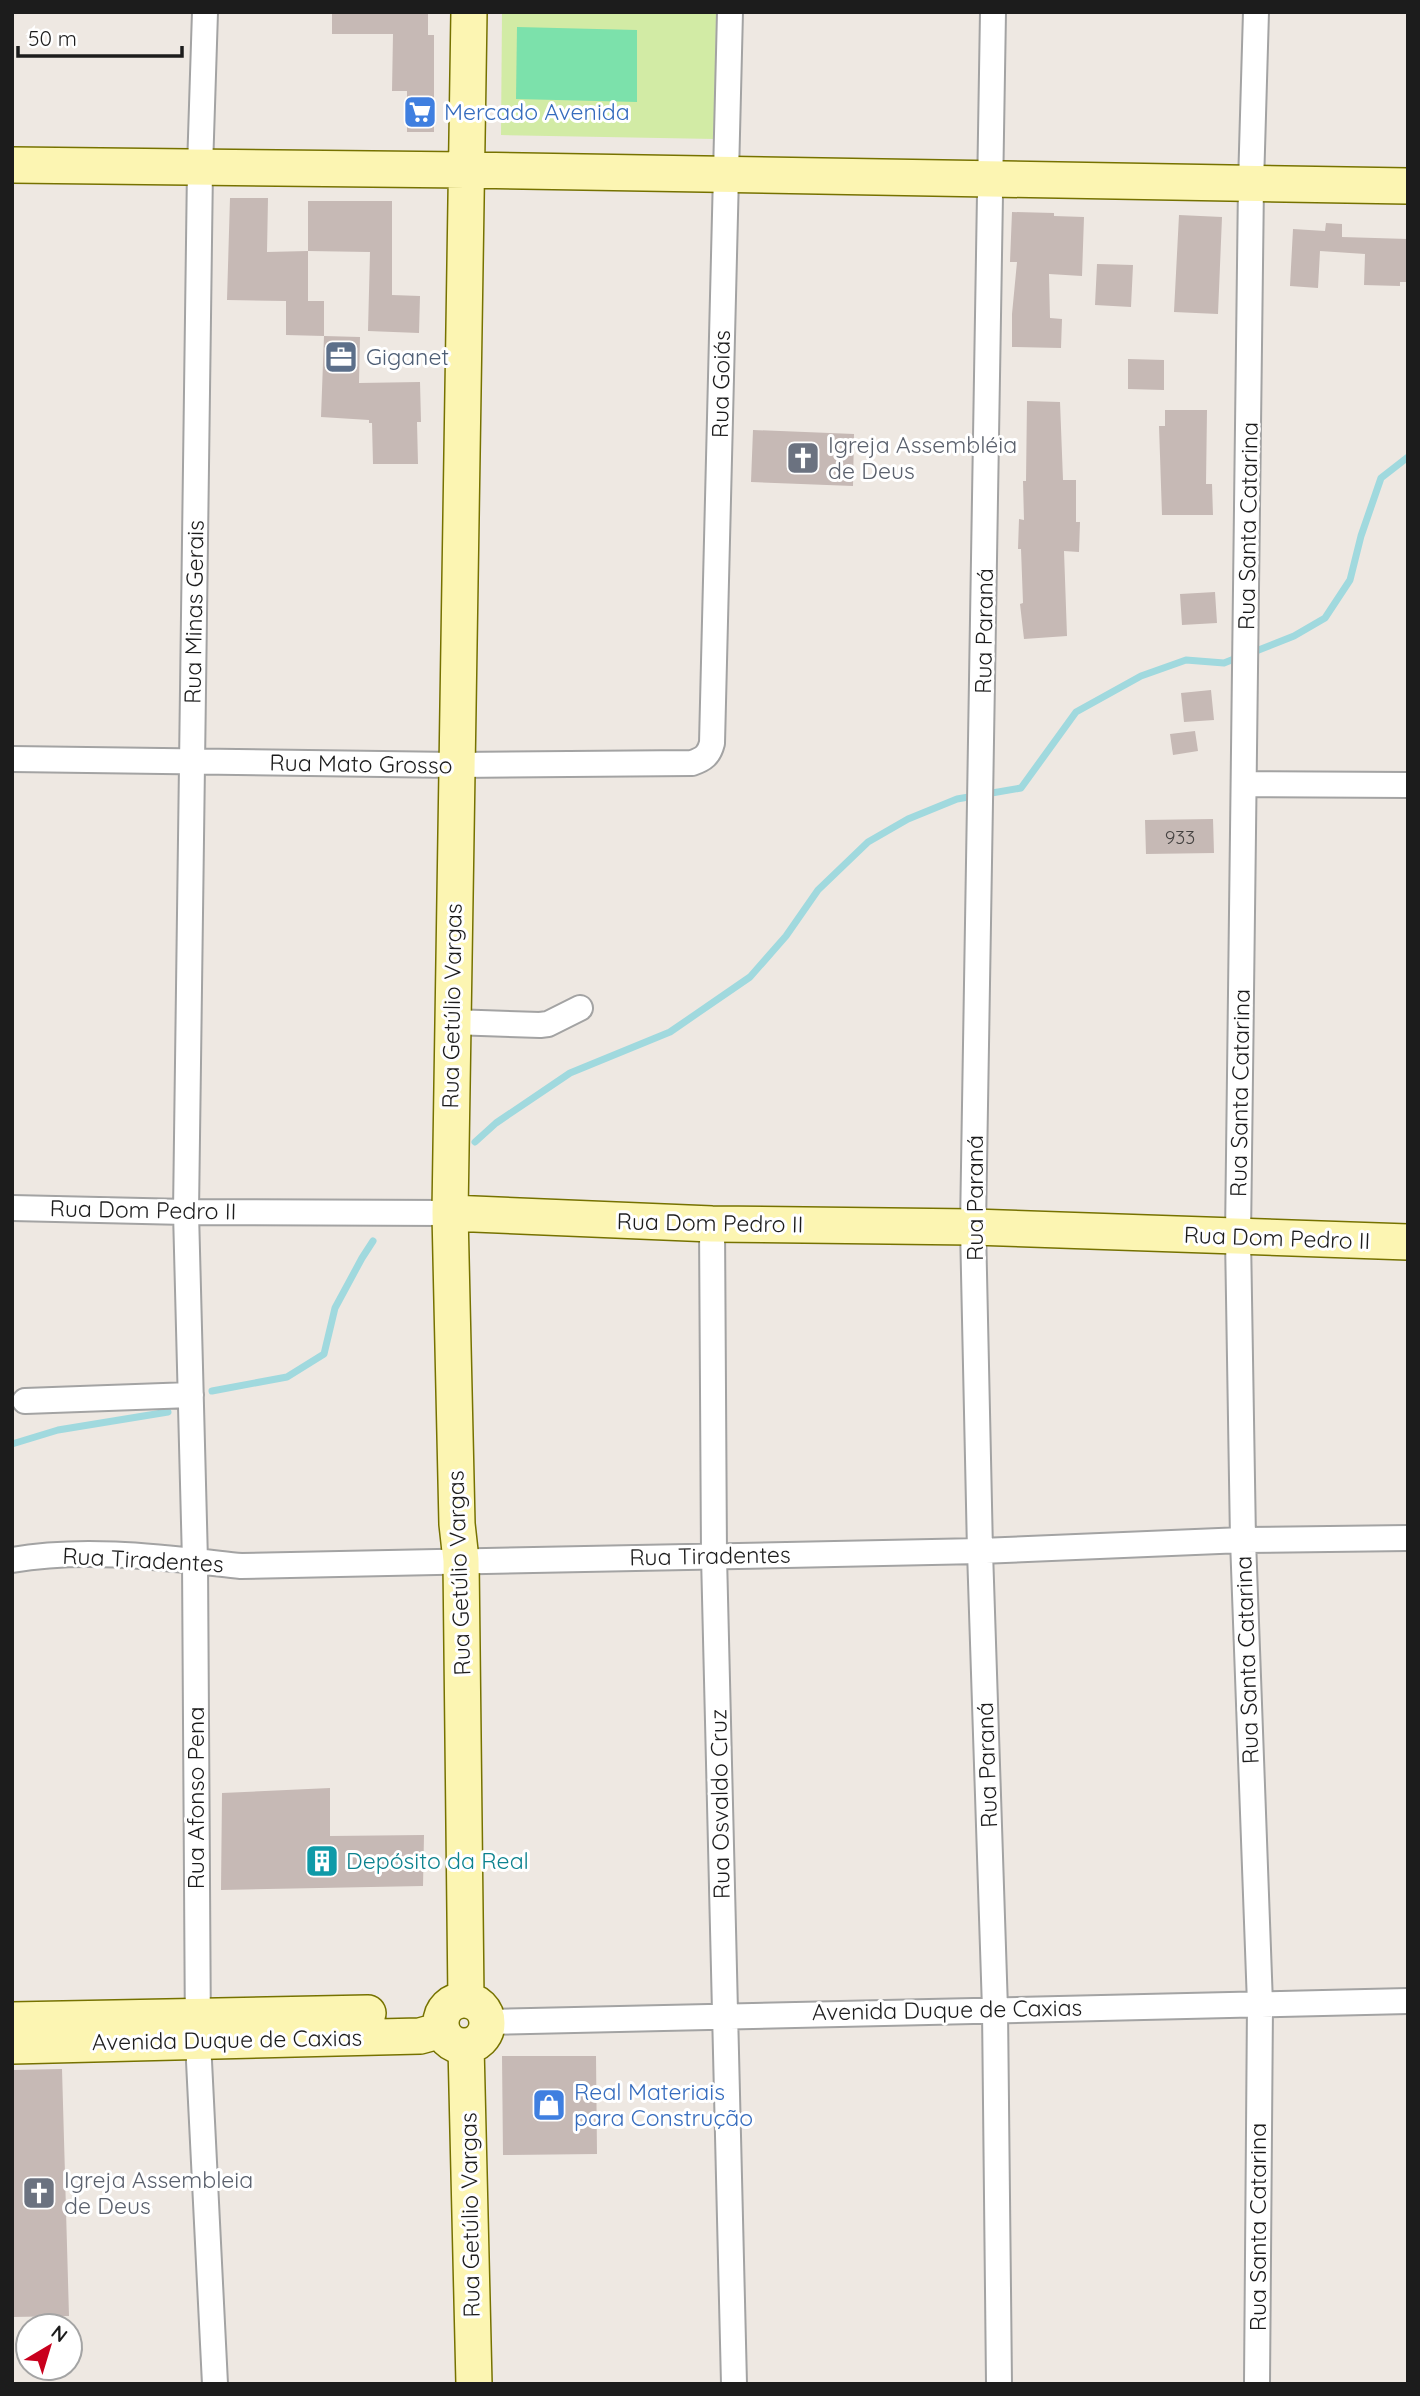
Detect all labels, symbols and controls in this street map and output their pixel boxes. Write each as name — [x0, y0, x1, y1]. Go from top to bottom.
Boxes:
scale bar — [18, 14, 182, 58]
text: 50 m — [28, 25, 77, 51]
supermarket icon: Mercado Avenida — [401, 93, 439, 131]
place label: Mercado Avenida — [444, 97, 630, 126]
street label: Rua Goiás — [705, 330, 736, 438]
office icon: Giganet — [322, 338, 360, 376]
place label: Giganet — [366, 342, 449, 371]
street label: Rua Santa Catarina — [1231, 422, 1264, 630]
place label: Igreja Assembléia de Deus — [828, 430, 1017, 485]
church icon: Igreja Assembléia de Deus — [784, 439, 822, 477]
street label: Rua Minas Gerais — [177, 520, 210, 704]
street label: Rua Paraná — [968, 568, 999, 694]
street label: Rua Mato Grosso — [269, 747, 453, 780]
house number: 933 — [1165, 825, 1195, 849]
street label: Rua Getúlio Vargas — [435, 903, 468, 1109]
street label: Rua Santa Catarina — [1223, 989, 1256, 1197]
street label: Rua Paraná — [960, 1135, 989, 1261]
street label: Rua Dom Pedro II — [49, 1193, 237, 1226]
street label: Rua Dom Pedro II — [616, 1206, 804, 1239]
street label: Rua Dom Pedro II — [1183, 1220, 1371, 1255]
street label: Rua Getúlio Vargas — [440, 1470, 477, 1676]
street label: Rua Tiradentes — [629, 1540, 791, 1571]
street label: Rua Tiradentes — [62, 1541, 224, 1578]
street label: Rua Santa Catarina — [1228, 1555, 1265, 1765]
street label: Rua Paraná — [970, 1702, 1003, 1828]
street label: Rua Afonso Pena — [181, 1707, 210, 1889]
street label: Rua Osvaldo Cruz — [703, 1709, 736, 1899]
building icon: Depósito da Real — [303, 1842, 341, 1880]
place label: Depósito da Real — [346, 1846, 529, 1875]
street label: Avenida Duque de Caxias — [811, 1993, 1082, 2026]
street label: Avenida Duque de Caxias — [91, 2023, 362, 2056]
place label: Real Materiais para Construção — [574, 2077, 753, 2132]
shop icon: Real Materiais para Construção — [530, 2086, 568, 2124]
street label: Rua Getúlio Vargas — [453, 2112, 486, 2318]
street label: Rua Santa Catarina — [1243, 2123, 1272, 2331]
place label: Igreja Assembleia de Deus — [64, 2165, 253, 2220]
church icon: Igreja Assembleia de Deus — [20, 2174, 58, 2212]
north arrow — [14, 2312, 84, 2382]
text: N — [47, 2320, 72, 2347]

